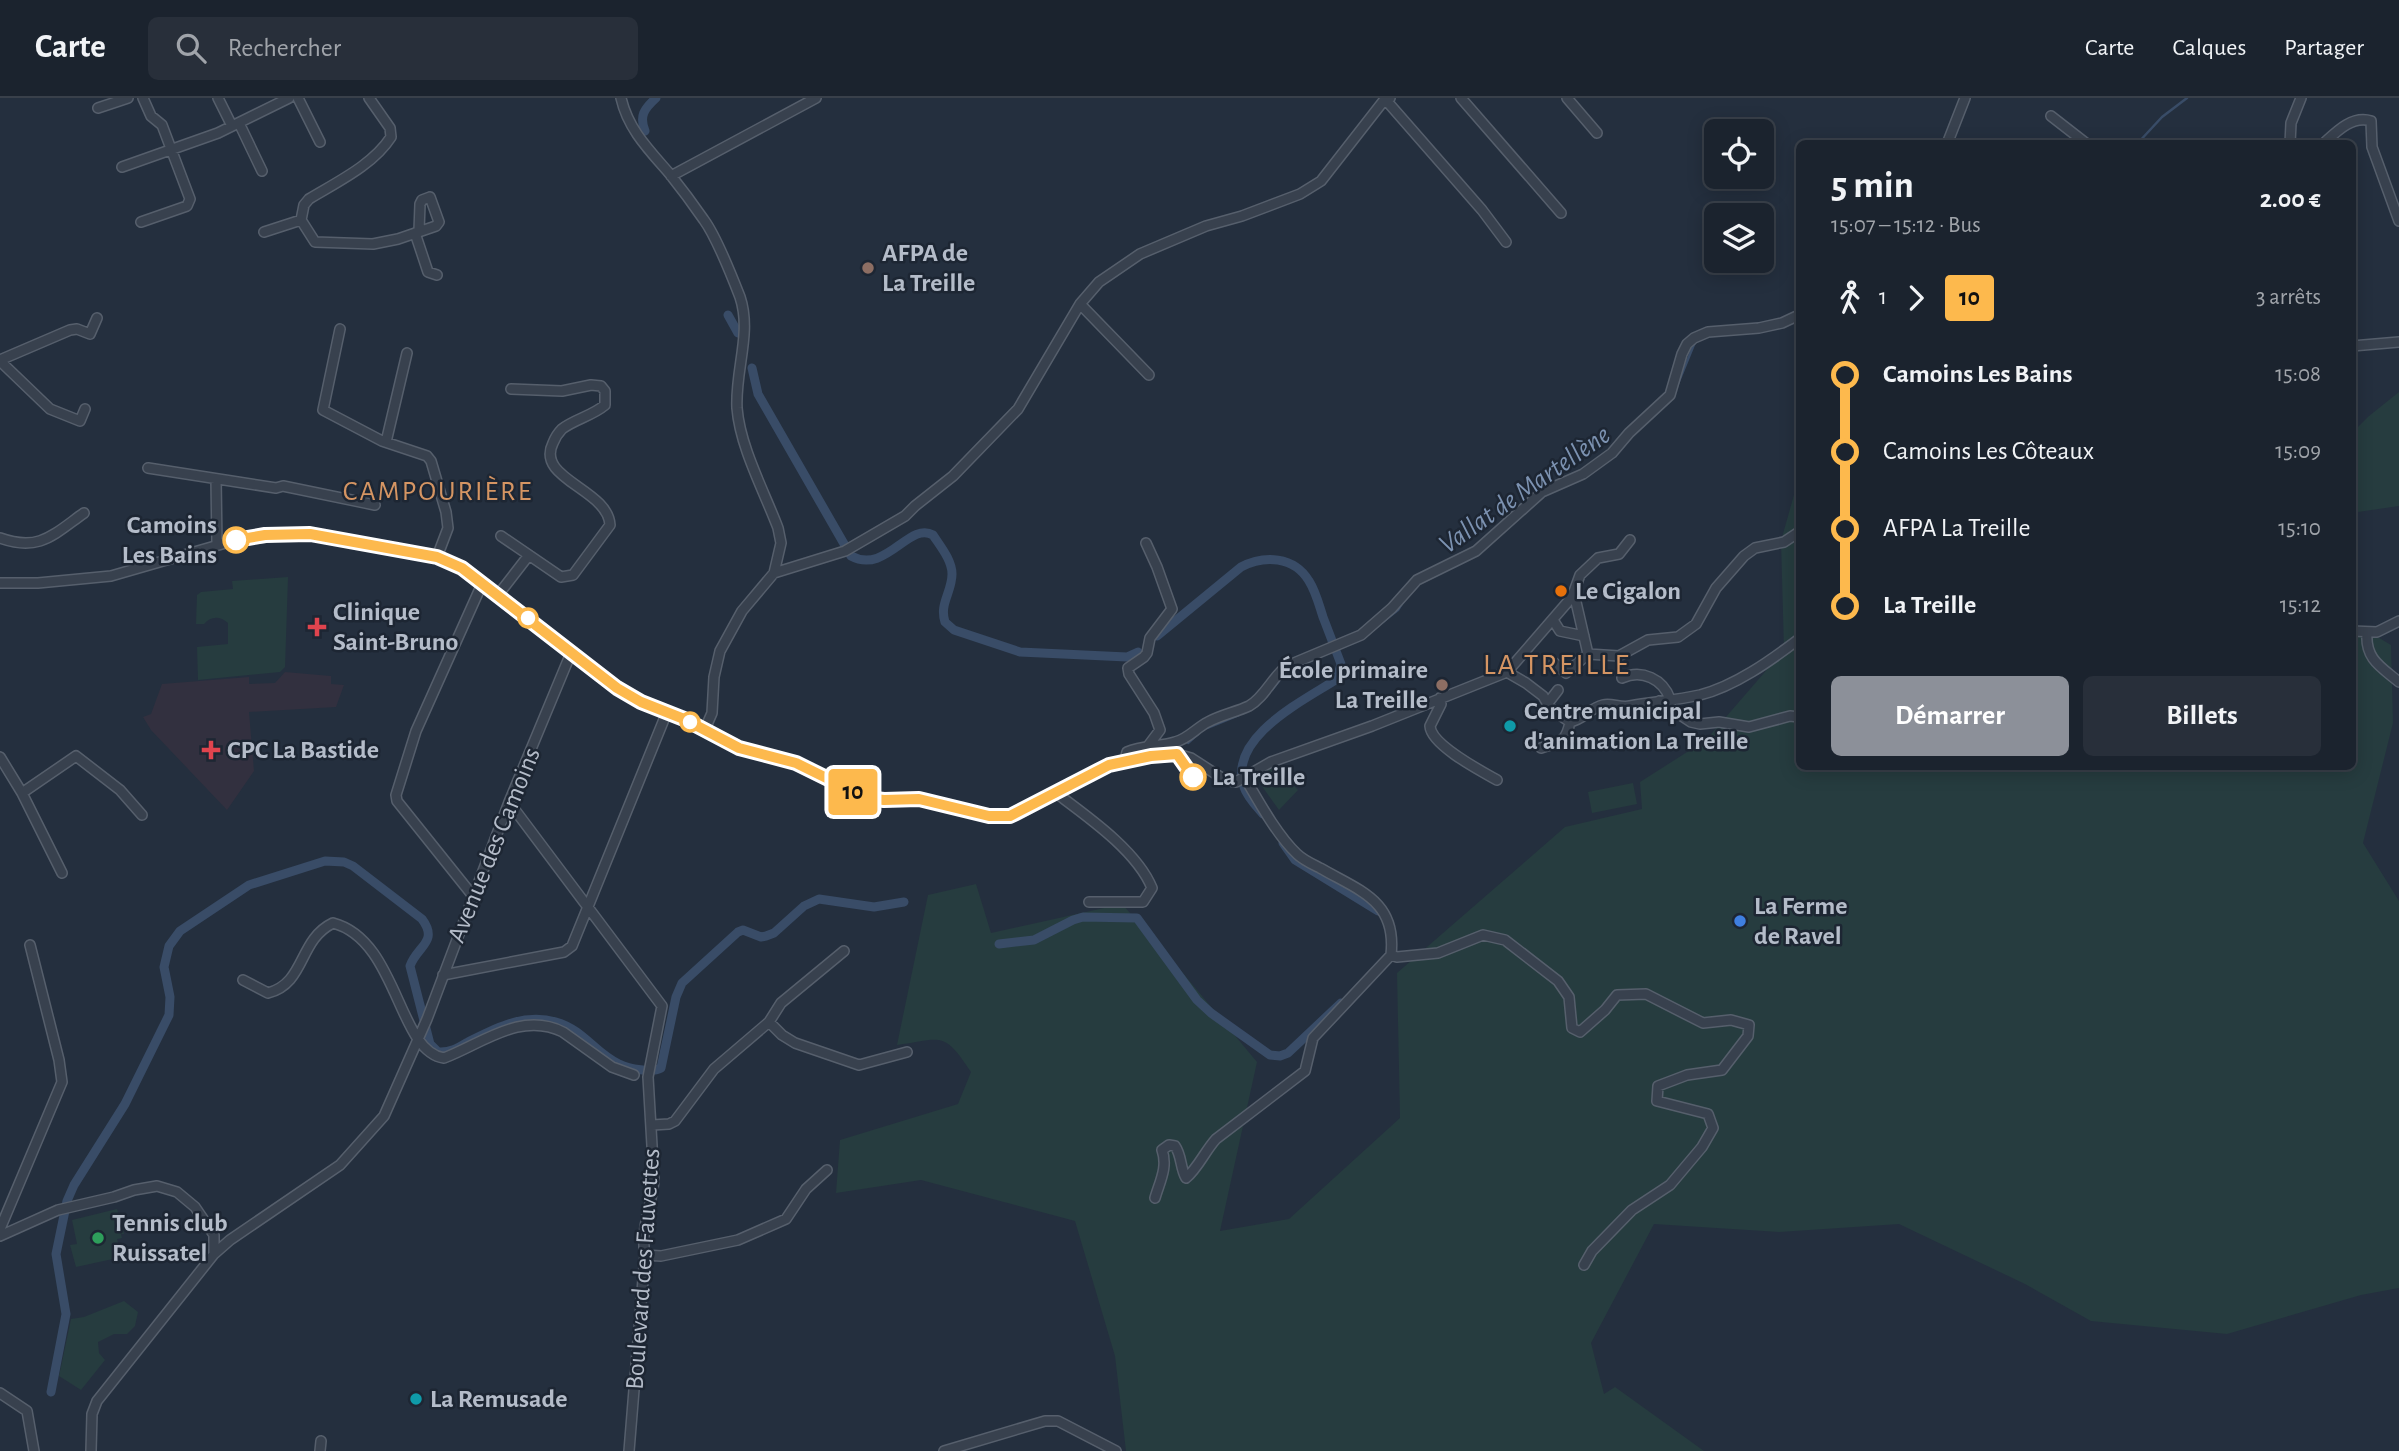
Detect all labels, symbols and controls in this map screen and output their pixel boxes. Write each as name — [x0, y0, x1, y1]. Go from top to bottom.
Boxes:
search box — [148, 17, 638, 80]
icon: search — [172, 29, 210, 67]
text: Carte — [35, 31, 106, 64]
text: Rechercher — [228, 35, 341, 61]
text: Carte — [2085, 36, 2134, 60]
text: Calques — [2172, 36, 2246, 60]
text: Partager — [2284, 36, 2364, 60]
map controls — [1704, 119, 1774, 273]
button: locate — [1704, 119, 1774, 189]
text: 5 min — [1831, 167, 1914, 205]
text: 2.00 € — [2260, 186, 2321, 212]
button: layers — [1704, 203, 1774, 273]
text: 15:07 – 15:12 · Bus — [1831, 214, 1981, 237]
place label: AFPA de La Treille — [882, 240, 975, 296]
marker: AFPA de La Treille — [860, 260, 876, 276]
icon: walk — [1831, 279, 1869, 317]
icon: forward — [1897, 279, 1935, 317]
text: 1 — [1879, 286, 1887, 309]
text: 10 — [1959, 286, 1980, 310]
text: 3 arrêts — [2256, 286, 2321, 309]
text: Camoins Les Bains — [1883, 361, 2072, 387]
text: 15:08 — [2275, 363, 2321, 386]
water label: Vallat de Martellène — [1434, 421, 1616, 559]
text: Camoins Les Côteaux — [1883, 438, 2094, 464]
text: 15:09 — [2275, 440, 2321, 463]
district label: CAMPOURIÈRE — [343, 475, 533, 506]
place label: Camoins Les Bains — [122, 512, 217, 568]
text: AFPA La Treille — [1883, 515, 2031, 541]
text: 15:10 — [2278, 517, 2321, 540]
marker: Camoins Les Bains — [223, 527, 249, 553]
place label: Le Cigalon — [1575, 578, 1681, 604]
marker: Le Cigalon — [1553, 583, 1569, 599]
text: La Treille — [1883, 592, 1976, 618]
text: 15:12 — [2280, 594, 2321, 617]
place label: Clinique Saint-Bruno — [333, 599, 459, 655]
unlabelled marker — [518, 608, 538, 628]
marker: Clinique Saint-Bruno — [307, 617, 327, 637]
district label: LA TREILLE — [1483, 650, 1631, 680]
place label: École primaire La Treille — [1279, 655, 1428, 713]
button: Démarrer — [1831, 676, 2069, 756]
button: Billets — [2083, 676, 2321, 756]
marker: École primaire La Treille — [1434, 677, 1450, 693]
place label: Centre municipal d'animation La Treille — [1524, 698, 1748, 754]
unlabelled marker — [680, 712, 700, 732]
marker: Centre municipal d'animation La Treille — [1502, 718, 1518, 734]
place label: CPC La Bastide — [227, 737, 379, 763]
marker: CPC La Bastide — [201, 740, 221, 760]
street label: Avenue des Camoins — [443, 744, 545, 946]
marker: La Treille — [1180, 764, 1206, 790]
place label: La Treille — [1212, 764, 1305, 790]
line badge: 10 — [822, 769, 884, 815]
text: 10 — [842, 780, 864, 804]
place label: La Ferme de Ravel — [1754, 893, 1847, 949]
marker: La Ferme de Ravel — [1732, 913, 1748, 929]
street label: Boulevard des Fauvettes — [622, 1147, 664, 1391]
place label: Tennis club Ruissatel — [112, 1210, 228, 1266]
marker: Tennis club Ruissatel — [90, 1230, 106, 1246]
place label: La Remusade — [430, 1386, 567, 1412]
marker: La Remusade — [408, 1391, 424, 1407]

